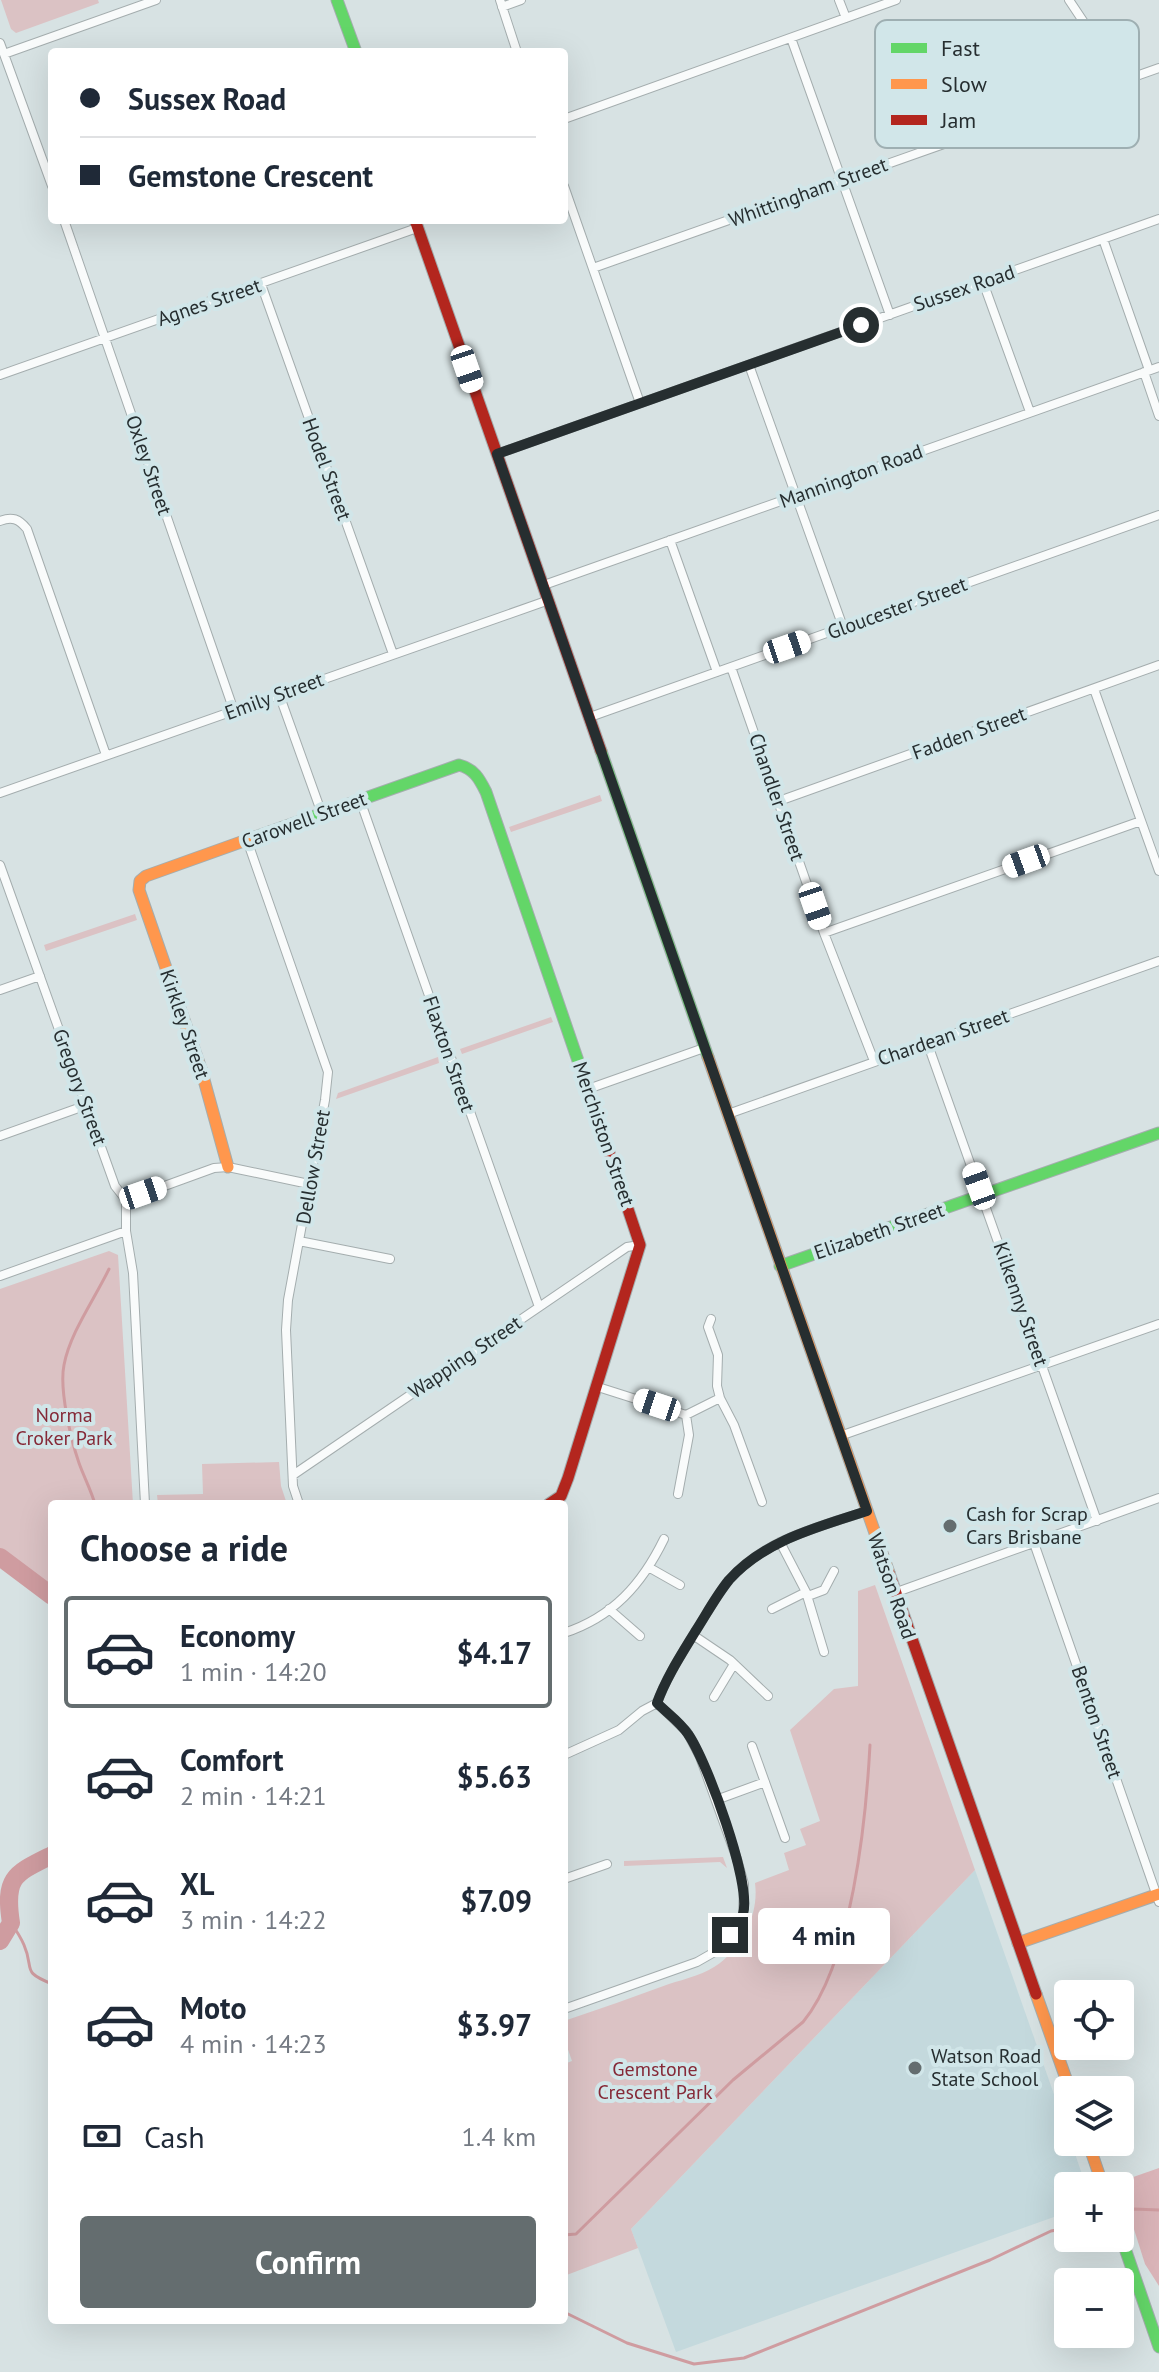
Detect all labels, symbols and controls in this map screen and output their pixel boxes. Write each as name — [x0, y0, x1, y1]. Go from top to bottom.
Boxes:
legend — [875, 20, 1139, 148]
text: Fast — [941, 34, 981, 62]
text: Slow — [941, 70, 987, 98]
text: Sussex Road — [128, 79, 286, 118]
text: Jam — [940, 106, 976, 134]
street label: Whittingham Street — [725, 151, 891, 233]
text: Gemstone Crescent — [128, 156, 373, 195]
street label: Sussex Road — [910, 259, 1018, 317]
street label: Agnes Street — [154, 272, 265, 332]
route start — [843, 307, 879, 343]
car — [448, 342, 486, 396]
street label: Oxley Street — [120, 412, 178, 519]
street label: Hodel Street — [296, 414, 358, 524]
street label: Mannington Road — [776, 438, 926, 514]
street label: Gloucester Street — [824, 571, 971, 645]
car — [760, 628, 814, 666]
street label: Emily Street — [221, 666, 327, 726]
street label: Fadden Street — [908, 700, 1030, 766]
street label: Chandler Street — [743, 730, 811, 864]
street label: Carowell Street — [238, 785, 370, 855]
car — [999, 842, 1053, 880]
car — [796, 879, 834, 933]
street label: Kirkley Street — [154, 966, 216, 1083]
street label: Flaxton Street — [417, 993, 481, 1116]
street label: Chardean Street — [874, 1002, 1012, 1072]
street label: Gregory Street — [47, 1025, 113, 1149]
street label: Merchiston Street — [567, 1058, 641, 1210]
street label: Dellow Street — [290, 1107, 336, 1226]
car — [960, 1159, 998, 1213]
car — [116, 1174, 170, 1212]
street label: Elizabeth Street — [811, 1197, 948, 1265]
street label: Kilkenny Street — [988, 1238, 1054, 1370]
street label: Wapping Street — [404, 1310, 527, 1404]
car — [630, 1386, 684, 1424]
park label: Norma Croker Park — [15, 1402, 113, 1451]
place label: Cash for Scrap Cars Brisbane — [966, 1501, 1088, 1550]
marker: Cash for Scrap Cars Brisbane — [941, 1517, 959, 1535]
text: Choose a ride — [80, 1524, 288, 1571]
street label: Watson Road — [862, 1530, 922, 1642]
icon: car — [84, 1616, 156, 1688]
text: Economy — [180, 1616, 295, 1655]
text: $4.17 — [457, 1633, 532, 1672]
text: 1 min · 14:20 — [180, 1655, 327, 1688]
street label: Benton Street — [1066, 1662, 1128, 1782]
icon: car — [84, 1740, 156, 1812]
text: Comfort — [180, 1740, 283, 1779]
text: $5.63 — [457, 1757, 532, 1796]
text: 2 min · 14:21 — [180, 1779, 327, 1812]
icon: car — [84, 1864, 156, 1936]
text: XL — [180, 1864, 214, 1903]
text: $7.09 — [460, 1881, 532, 1920]
text: 3 min · 14:22 — [180, 1903, 327, 1936]
callout: 4 min — [758, 1907, 890, 1963]
route end — [712, 1917, 748, 1953]
text: 4 min — [792, 1919, 856, 1952]
map controls — [1054, 1980, 1134, 2348]
button: locate — [1054, 1980, 1134, 2060]
icon: car — [84, 1988, 156, 2060]
text: Moto — [180, 1988, 247, 2027]
text: $3.97 — [457, 2005, 532, 2044]
text: 4 min · 14:23 — [180, 2027, 327, 2060]
place label: Watson Road State School — [931, 2043, 1041, 2092]
park label: Gemstone Crescent Park — [597, 2056, 713, 2105]
marker: Watson Road State School — [906, 2059, 924, 2077]
button: layers — [1054, 2076, 1134, 2156]
icon: cash — [80, 2114, 124, 2158]
text: Cash — [144, 2117, 205, 2156]
text: 1.4 km — [462, 2120, 536, 2153]
button: + — [1054, 2172, 1134, 2252]
button: Confirm — [80, 2216, 536, 2308]
button: − — [1054, 2268, 1134, 2348]

